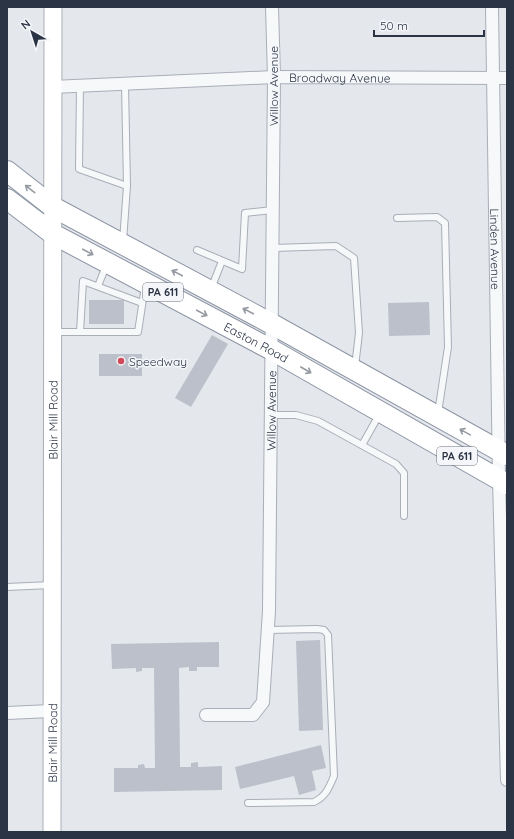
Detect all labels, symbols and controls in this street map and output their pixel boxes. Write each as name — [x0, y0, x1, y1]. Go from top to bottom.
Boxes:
north arrow — [12, 12, 52, 52]
scale bar — [374, 12, 484, 38]
text: N — [18, 16, 33, 32]
text: 50 m — [380, 18, 408, 33]
street label: Willow Avenue — [266, 46, 281, 126]
street label: Broadway Avenue — [289, 70, 391, 85]
one-way arrow — [25, 185, 36, 193]
street label: Linden Avenue — [487, 208, 504, 290]
one-way arrow — [82, 249, 94, 256]
one-way arrow — [171, 269, 183, 276]
road number: PA 611 — [143, 283, 183, 301]
one-way arrow — [242, 307, 254, 314]
one-way arrow — [196, 310, 208, 318]
street label: Easton Road — [222, 318, 291, 365]
place label: Speedway — [129, 354, 187, 369]
marker: Speedway — [116, 356, 126, 366]
one-way arrow — [300, 366, 312, 374]
street label: Willow Avenue — [263, 370, 279, 451]
street label: Blair Mill Road — [45, 380, 60, 460]
one-way arrow — [459, 427, 471, 435]
road number: PA 611 — [437, 447, 477, 465]
street label: Blair Mill Road — [45, 703, 60, 783]

